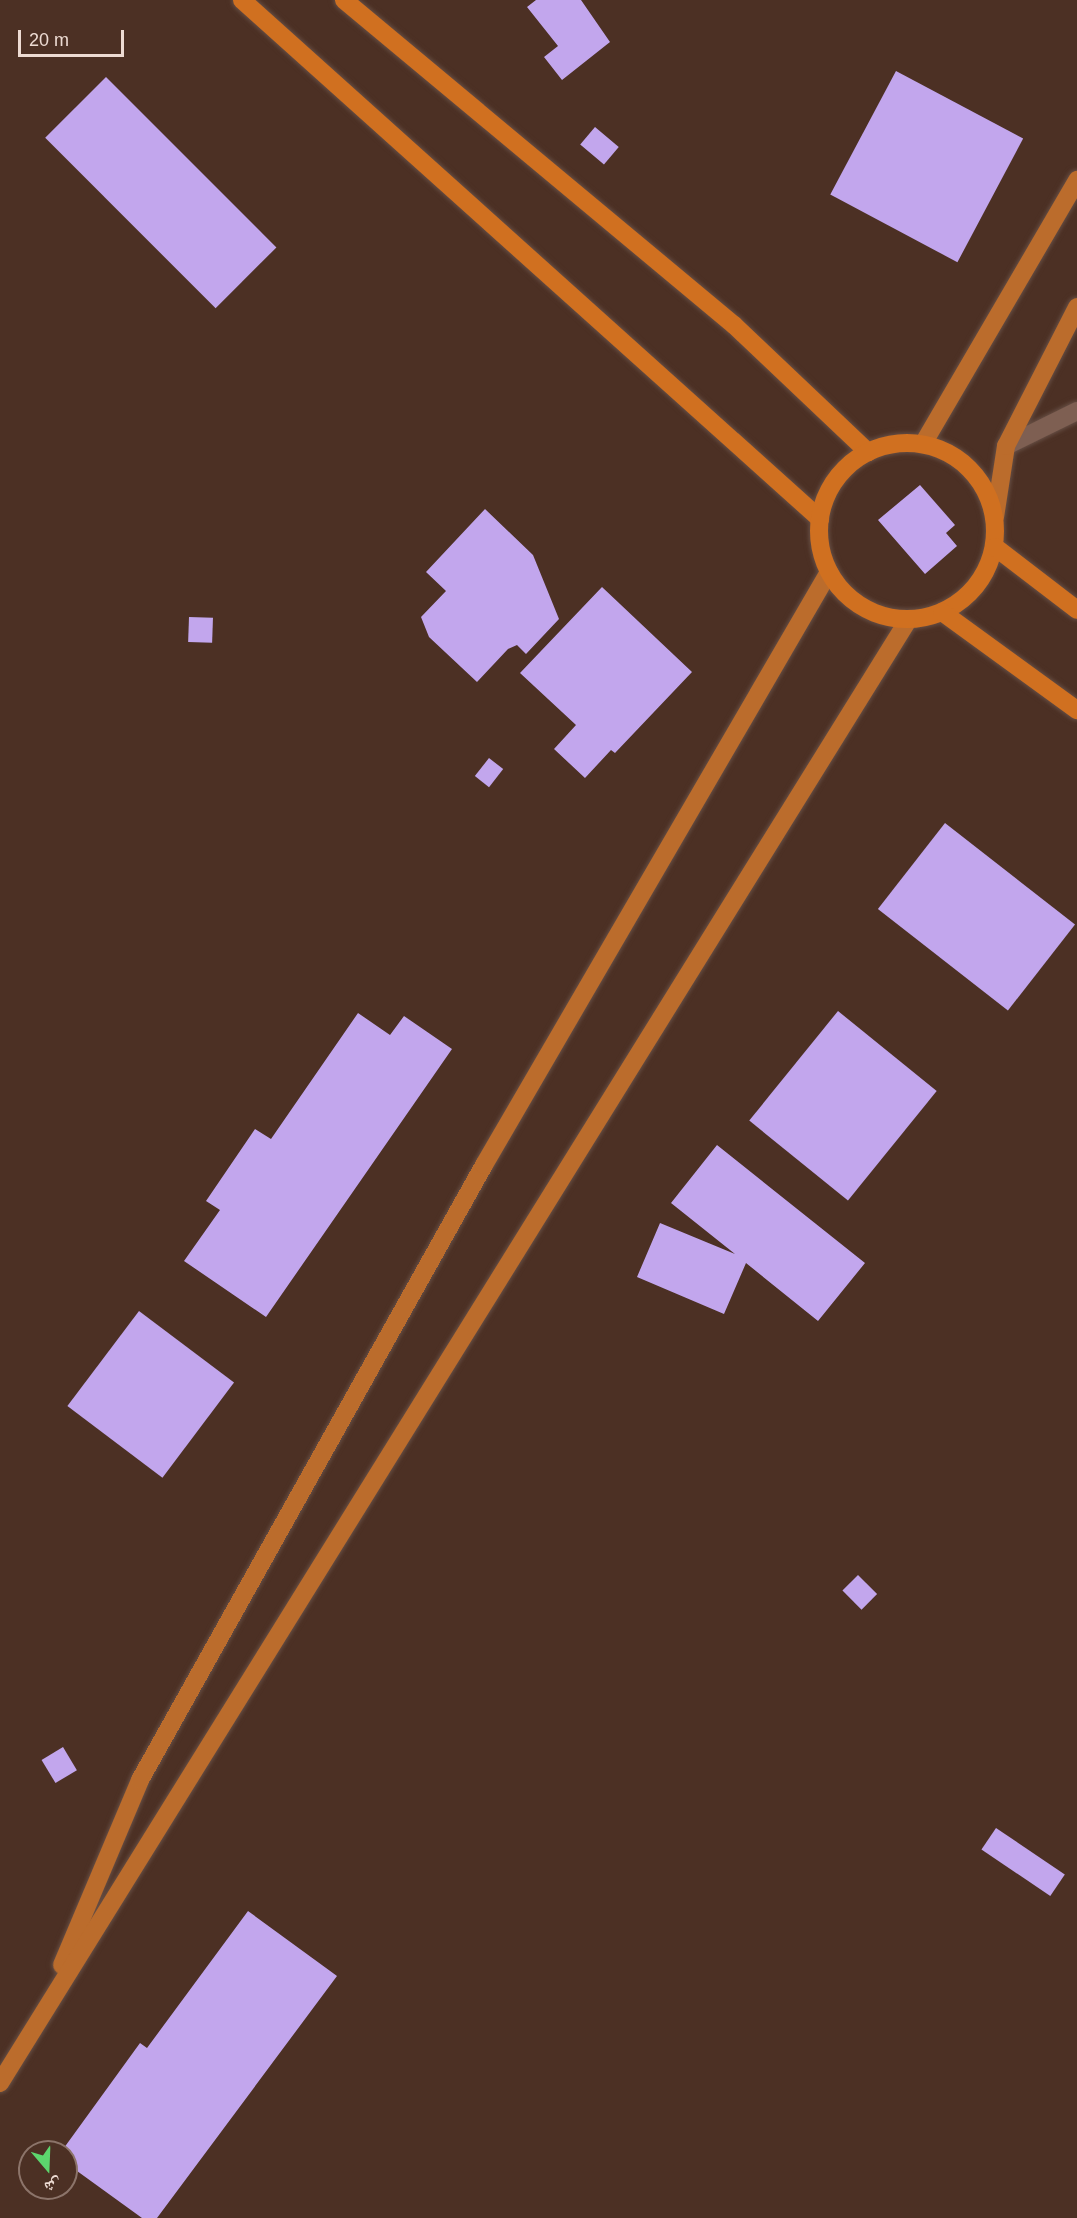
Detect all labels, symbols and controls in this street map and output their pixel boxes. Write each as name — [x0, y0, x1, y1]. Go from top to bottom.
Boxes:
scale bar — [21, 18, 128, 56]
text: 20 m — [29, 30, 69, 50]
north arrow — [18, 2140, 78, 2200]
text: ش — [43, 2175, 64, 2196]

